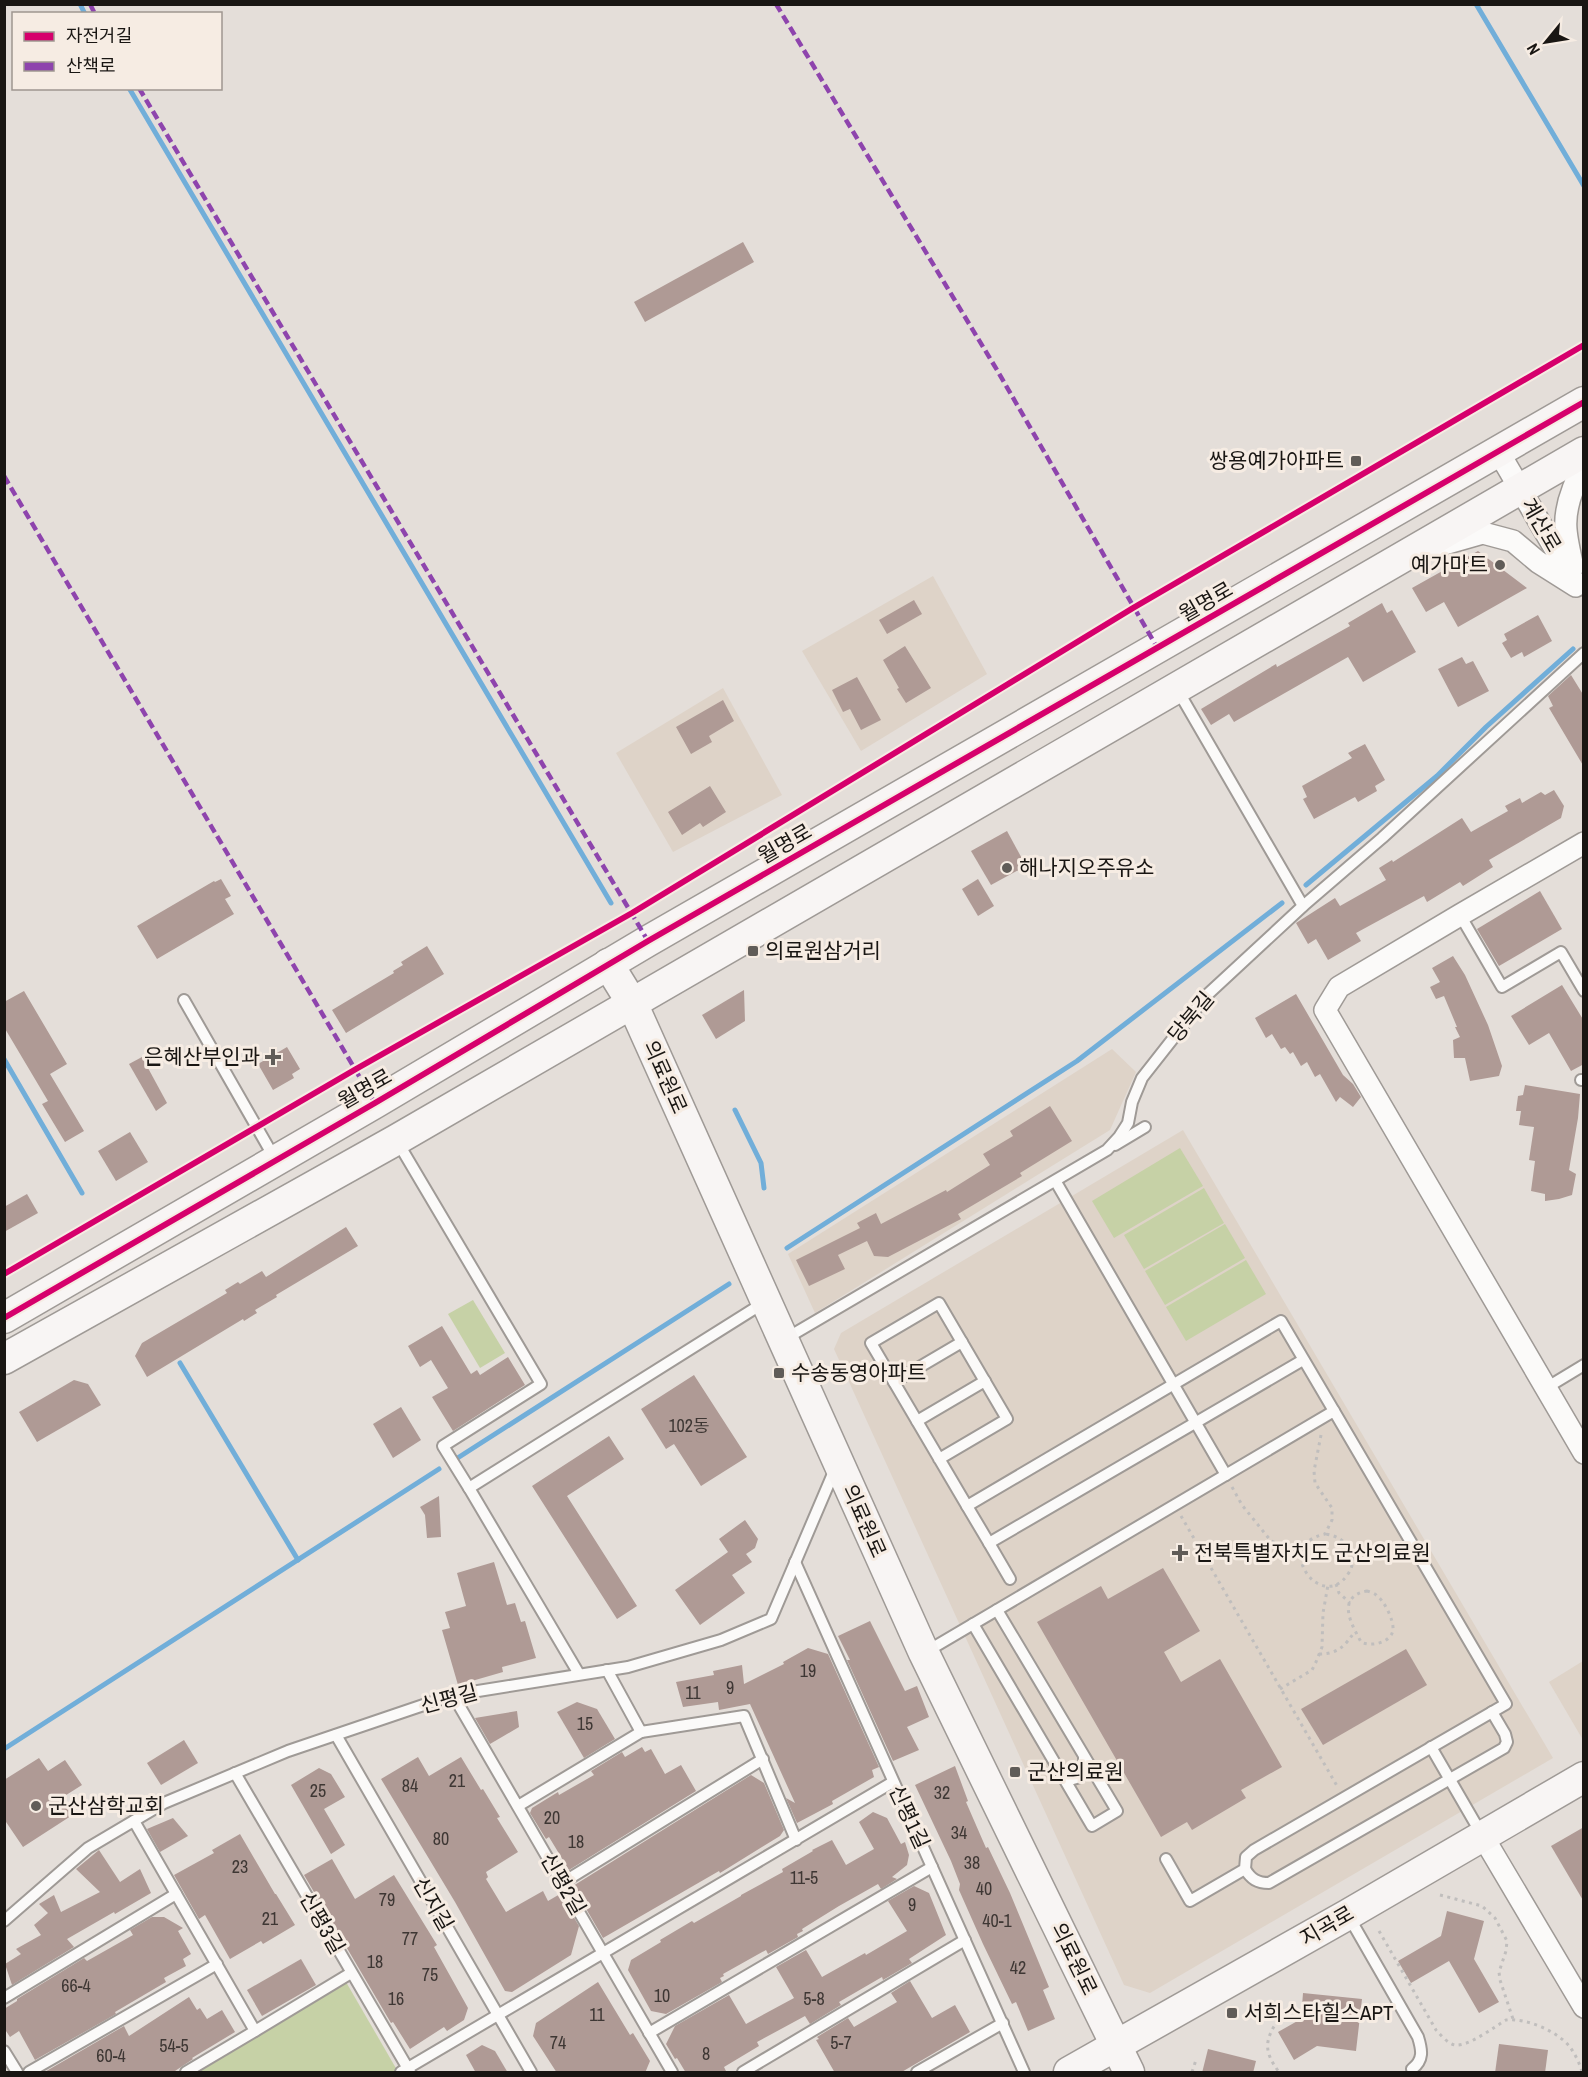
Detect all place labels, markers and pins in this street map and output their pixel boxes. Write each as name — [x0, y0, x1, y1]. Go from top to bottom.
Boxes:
place label: 쌍용예가아파트 — [1209, 446, 1344, 475]
marker: 쌍용예가아파트 — [1349, 454, 1363, 468]
place label: 예가마트 — [1411, 550, 1488, 579]
marker: 예가마트 — [1493, 558, 1507, 572]
place label: 해나지오주유소 — [1019, 853, 1154, 882]
marker: 해나지오주유소 — [1000, 861, 1014, 875]
place label: 의료원삼거리 — [765, 936, 881, 965]
marker: 의료원삼거리 — [746, 944, 760, 958]
place label: 은혜산부인과 — [144, 1042, 260, 1071]
marker: 은혜산부인과 — [264, 1048, 282, 1066]
place label: 수송동영아파트 — [791, 1358, 926, 1387]
marker: 수송동영아파트 — [772, 1366, 786, 1380]
place label: 전북특별자치도 군산의료원 — [1194, 1538, 1431, 1567]
marker: 전북특별자치도 군산의료원 — [1171, 1544, 1189, 1562]
place label: 군산의료원 — [1027, 1757, 1124, 1786]
marker: 군산의료원 — [1008, 1765, 1022, 1779]
place label: 군산삼학교회 — [48, 1791, 164, 1820]
marker: 군산삼학교회 — [29, 1799, 43, 1813]
place label: 서희스타힐스APT — [1244, 1998, 1394, 2027]
marker: 서희스타힐스APT — [1225, 2006, 1239, 2020]

